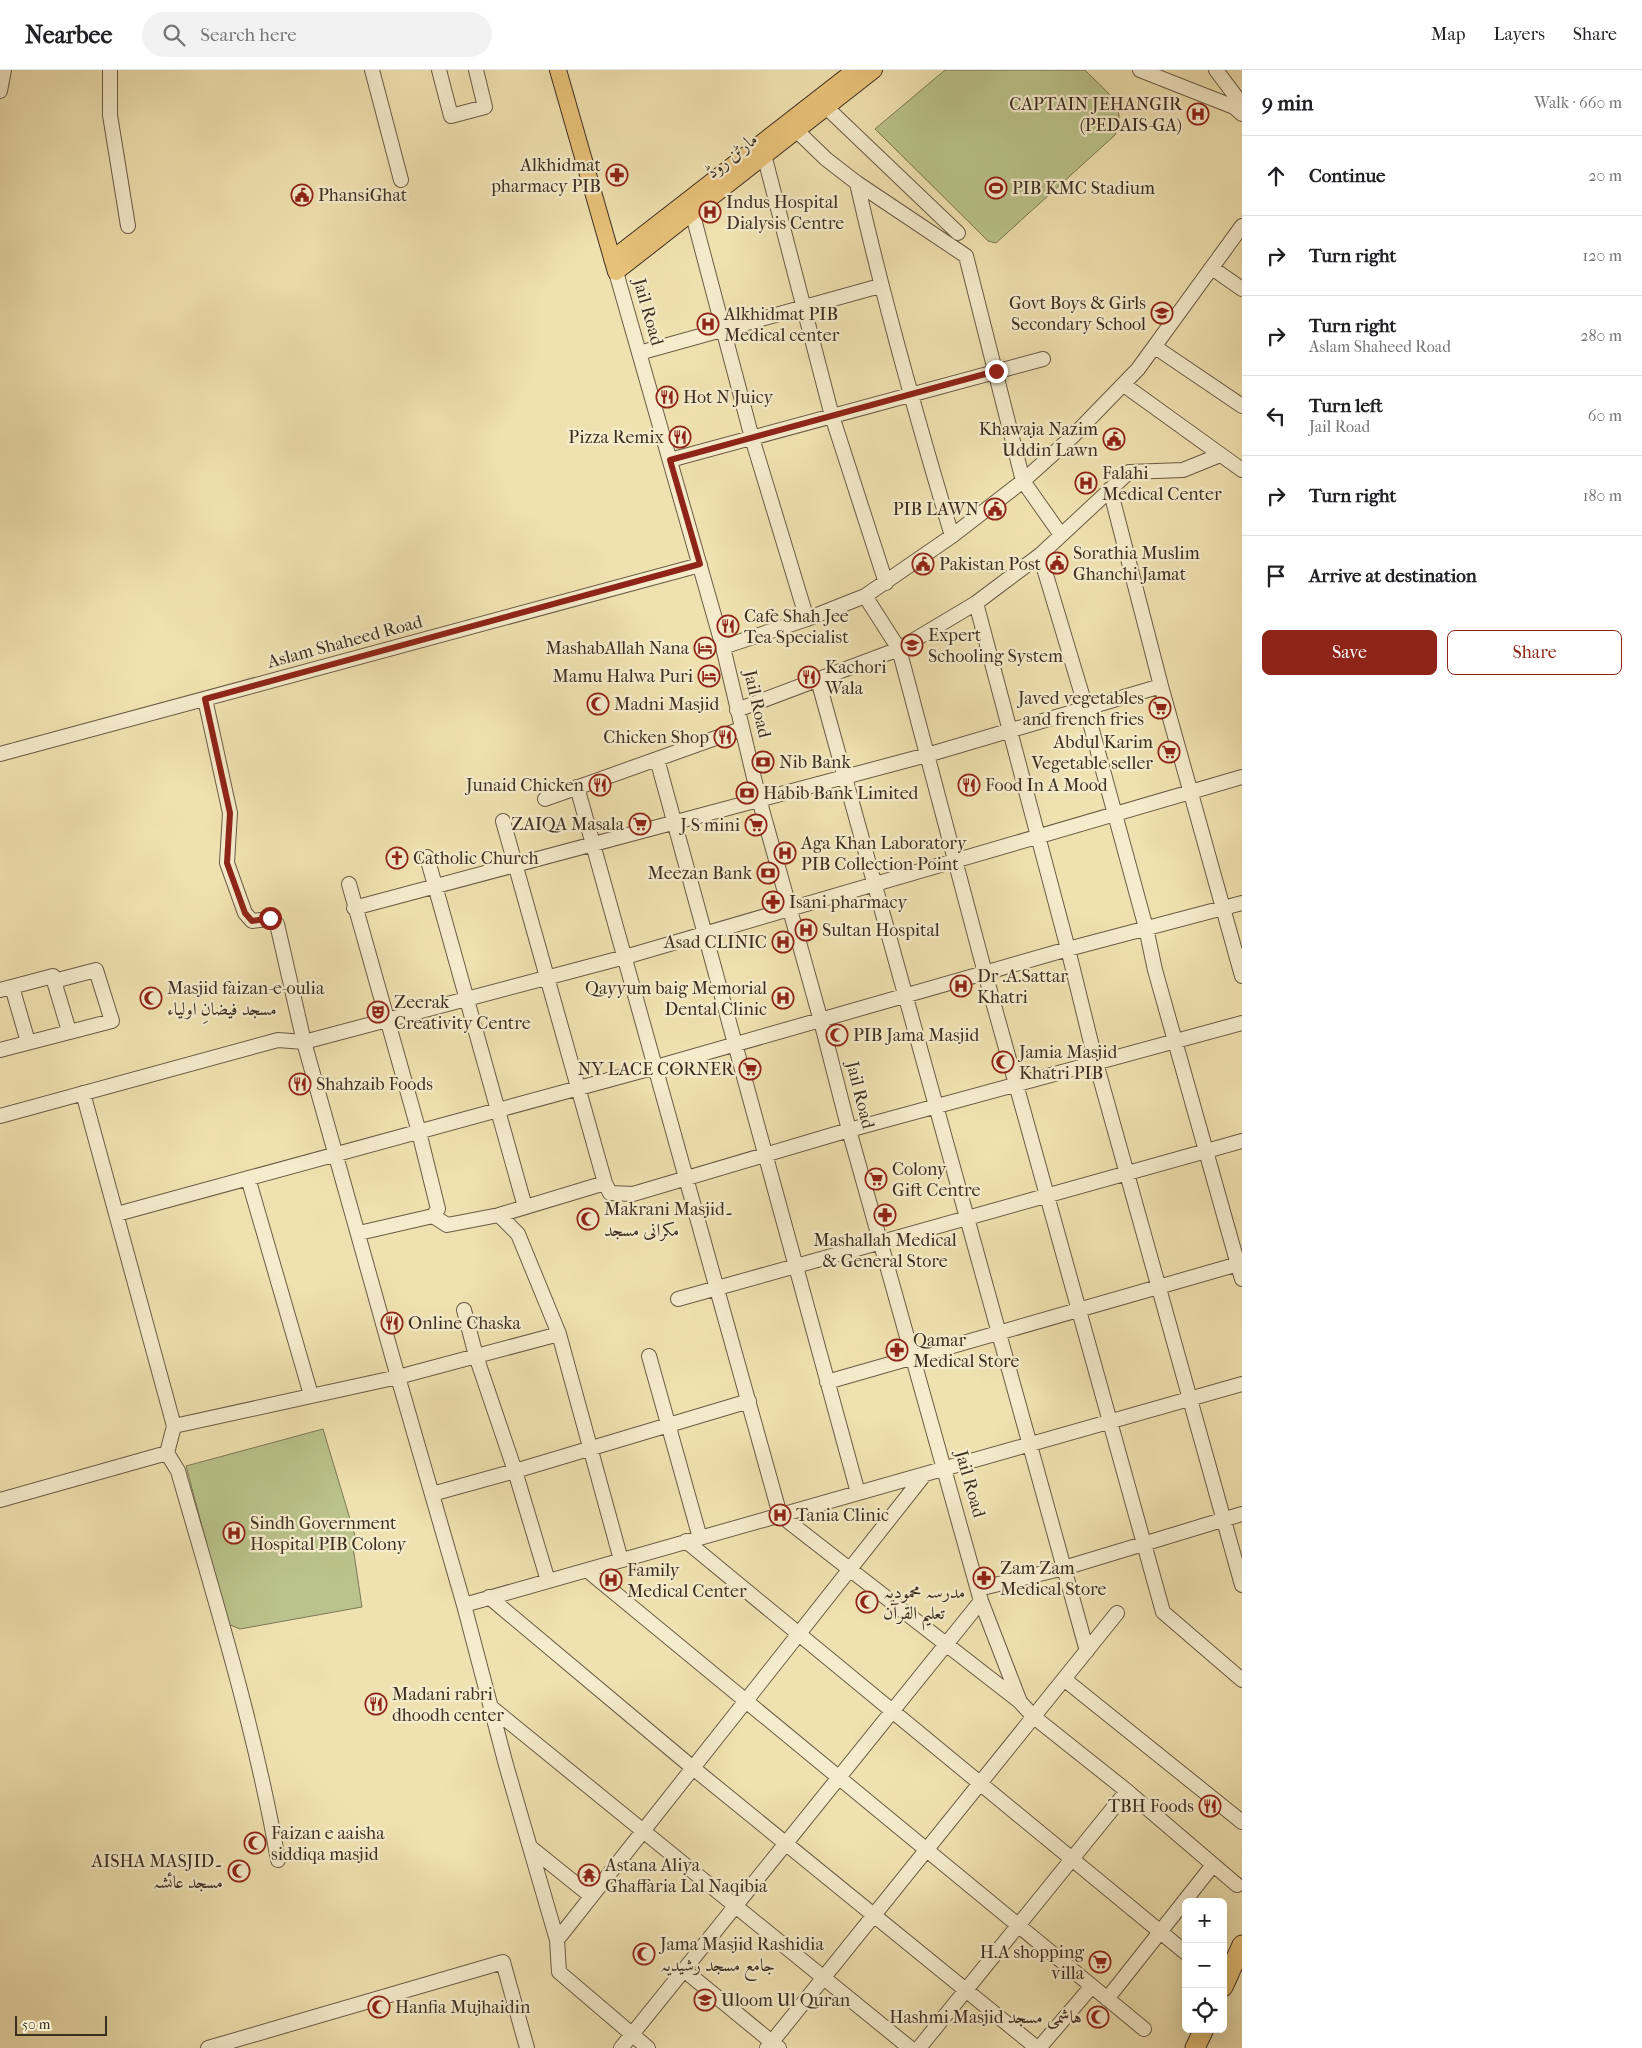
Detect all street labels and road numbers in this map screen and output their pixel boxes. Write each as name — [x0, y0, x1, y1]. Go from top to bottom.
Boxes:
street label: مارٹن روڈ — [702, 129, 762, 183]
street label: Jail Road — [628, 274, 668, 348]
street label: Aslam Shaheed Road — [264, 611, 425, 673]
street label: Jail Road — [739, 666, 775, 740]
street label: Jail Road — [841, 1057, 879, 1131]
street label: Jail Road — [950, 1446, 990, 1520]

